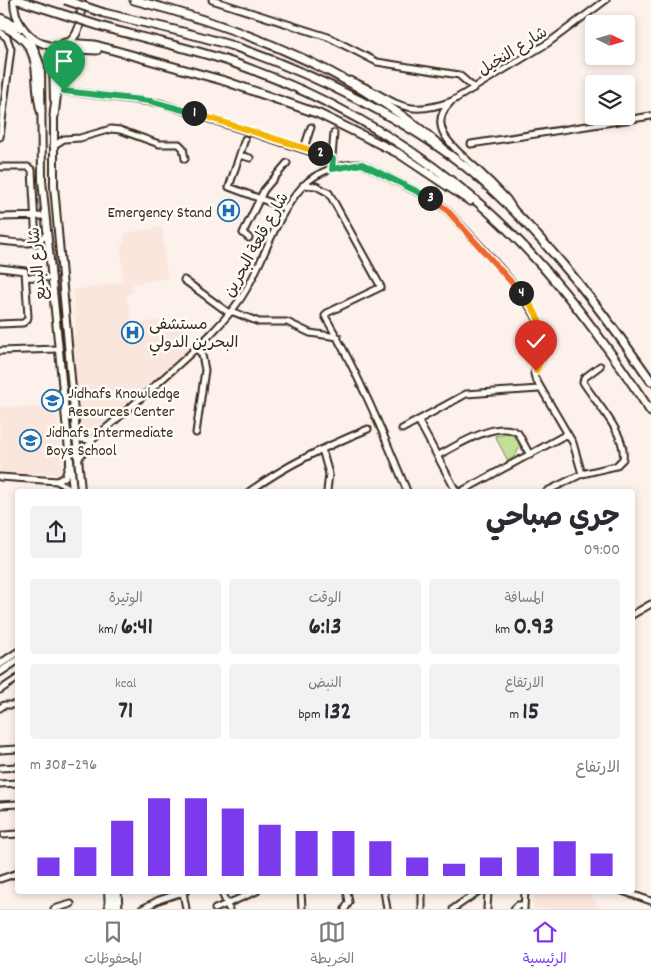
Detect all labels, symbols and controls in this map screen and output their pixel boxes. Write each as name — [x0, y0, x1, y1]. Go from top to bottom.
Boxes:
north arrow — [585, 15, 635, 65]
map controls — [585, 15, 635, 125]
street label: شارع النخيل — [474, 22, 553, 83]
pin — [43, 40, 85, 91]
icon: arrive — [50, 47, 78, 75]
button: layers — [585, 75, 635, 125]
pin: 1 — [182, 100, 206, 126]
text: 1 — [193, 103, 196, 123]
pin: 2 — [308, 140, 332, 166]
text: 2 — [317, 143, 324, 163]
pin: 3 — [418, 186, 442, 210]
text: 3 — [427, 188, 434, 208]
street label: شارع قلعة البحرين — [219, 189, 296, 302]
hospital icon: Emergency Stand — [216, 199, 240, 223]
place label: Emergency Stand — [107, 202, 212, 225]
street label: شارع البديع — [23, 226, 54, 302]
pin: 4 — [508, 280, 534, 306]
text: 4 — [519, 283, 524, 303]
place label: مستشفى البحرين الدولي — [149, 314, 238, 356]
hospital icon: مستشفى البحرين الدولي — [121, 320, 145, 344]
pin — [515, 320, 557, 371]
icon: check — [522, 327, 550, 355]
place label: Jidhafs Knowledge Resources Center — [68, 383, 180, 424]
school or university icon: Jidhafs Knowledge Resources Center — [40, 389, 64, 413]
place label: Jidhafs Intermediate Boys School — [46, 422, 173, 463]
school or university icon: Jidhafs Intermediate Boys School — [18, 428, 42, 452]
text: جري صباحي — [486, 500, 620, 540]
button: share — [30, 506, 82, 558]
text: 09:00 — [584, 539, 620, 562]
text: الوتيرة — [109, 589, 143, 609]
text: الوقت — [309, 589, 341, 609]
text: المسافة — [504, 589, 544, 609]
text: 6:41 — [121, 610, 153, 646]
text: 6:13 — [309, 610, 342, 646]
text: 0.93 — [513, 610, 554, 646]
text: /km — [98, 620, 121, 640]
text: km — [495, 620, 513, 640]
text: kcal — [115, 674, 136, 694]
text: النبض — [308, 674, 342, 694]
text: الارتفاع — [505, 674, 544, 694]
text: 71 — [118, 694, 133, 730]
text: 132 — [324, 695, 351, 731]
text: 15 — [522, 695, 539, 731]
text: bpm — [299, 705, 324, 725]
text: m — [509, 705, 522, 725]
text: 296–308 m — [30, 754, 97, 777]
text: الارتفاع — [575, 757, 620, 780]
tab: المحفوظات — [84, 918, 142, 971]
tab: الخريطة — [311, 918, 354, 971]
tab: الرئيسية — [523, 918, 567, 971]

